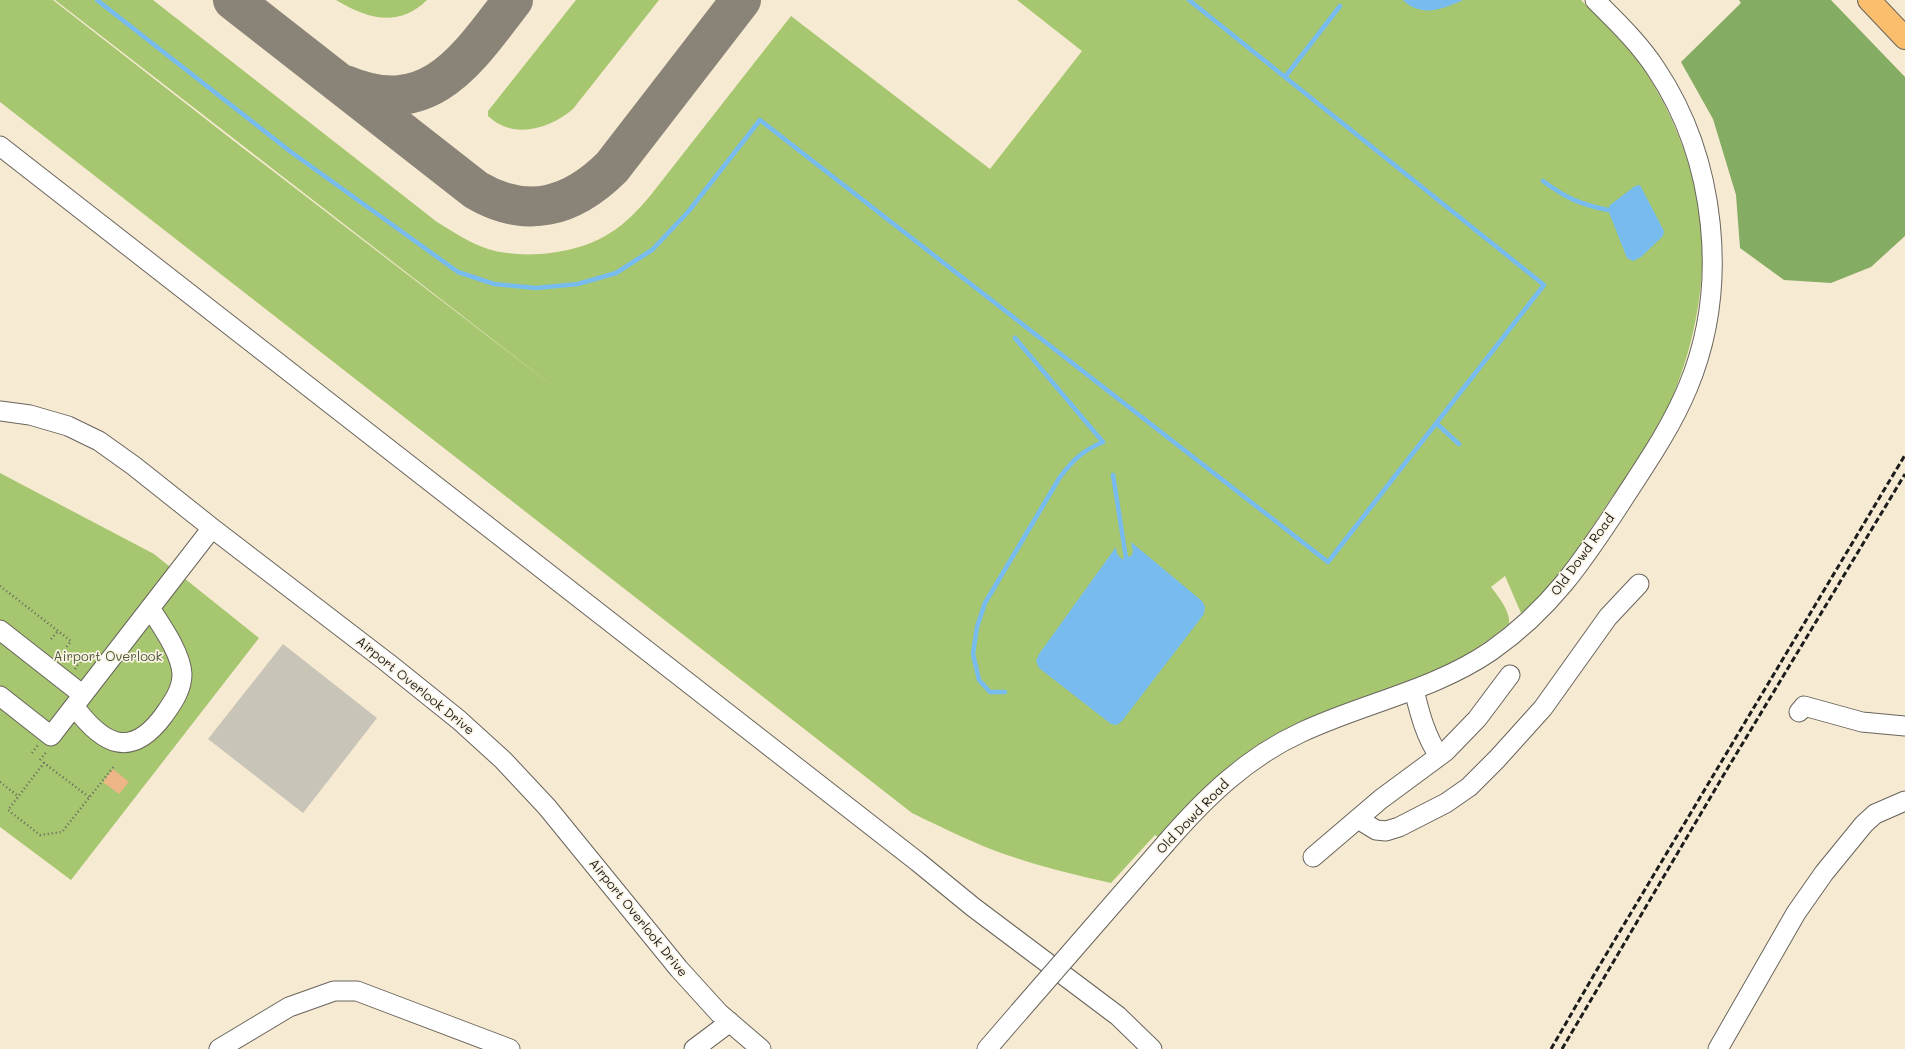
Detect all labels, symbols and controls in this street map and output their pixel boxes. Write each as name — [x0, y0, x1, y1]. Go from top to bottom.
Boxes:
street label: Old Dowd Road — [1548, 511, 1618, 599]
street label: Airport Overlook Drive — [353, 634, 477, 738]
park label: Airport Overlook — [54, 649, 162, 665]
street label: Old Dowd Road — [1154, 777, 1232, 857]
street label: Airport Overlook Drive — [586, 856, 690, 980]

